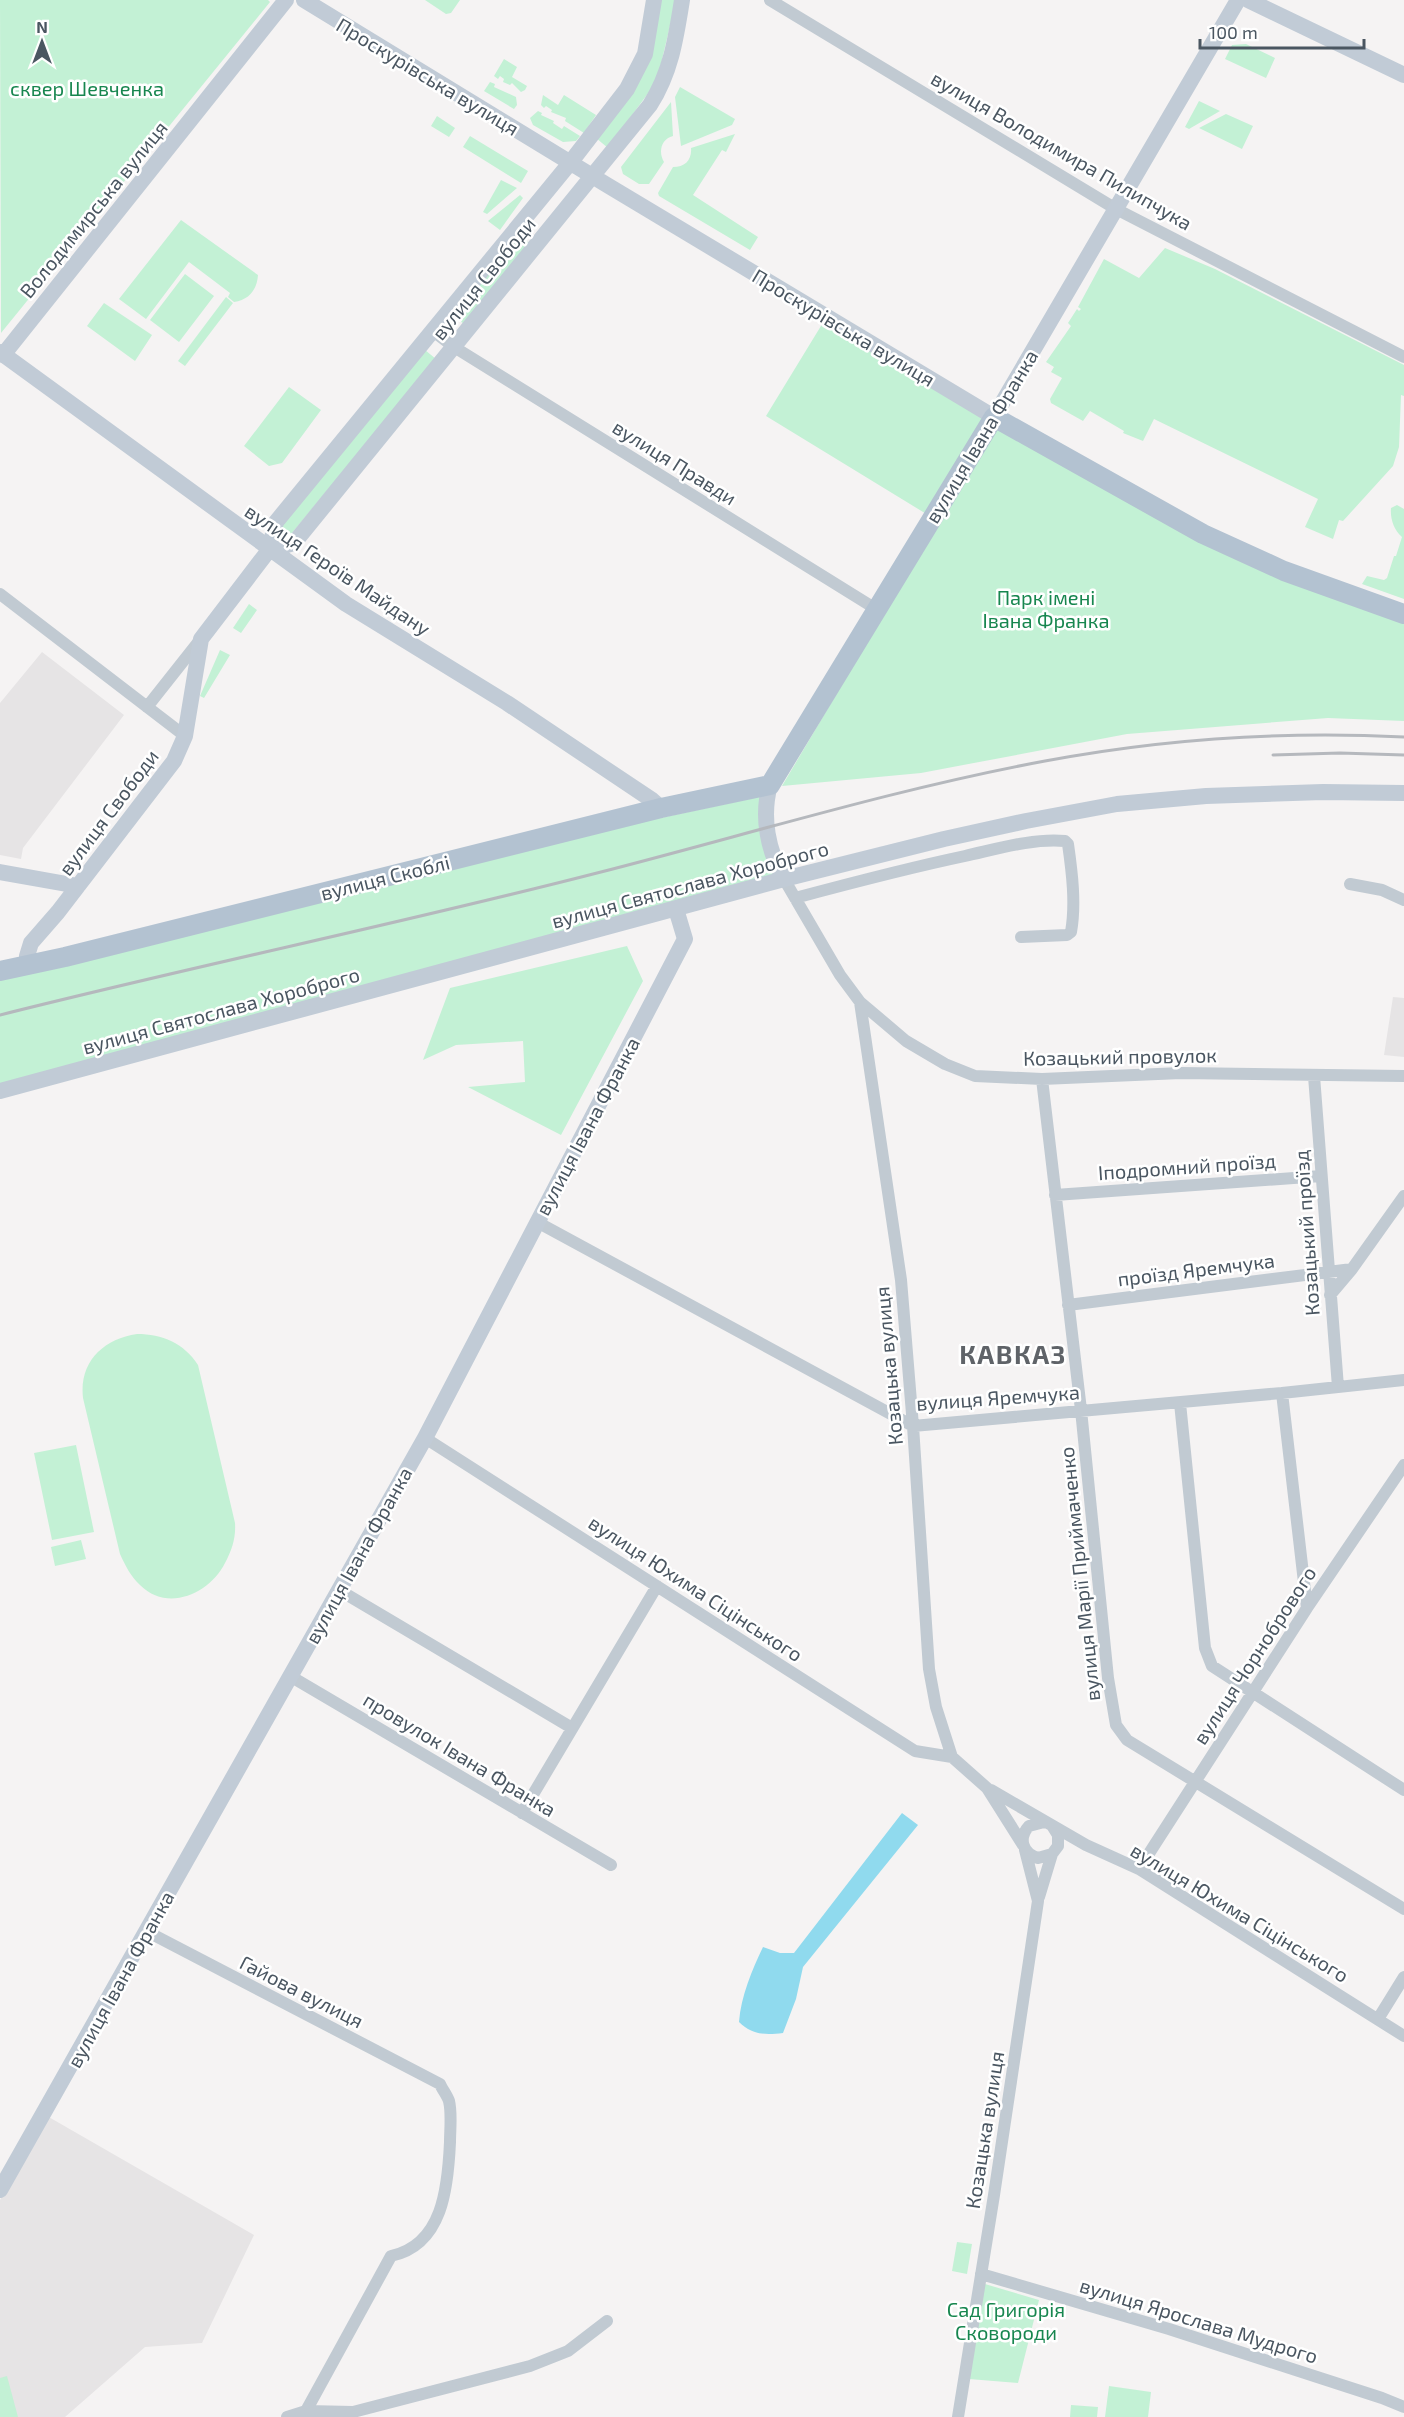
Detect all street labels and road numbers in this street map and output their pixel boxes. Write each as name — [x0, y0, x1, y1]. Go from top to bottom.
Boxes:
street label: Проскурівська вулиця — [332, 12, 524, 141]
street label: вулиця Володимира Пилипчука — [927, 65, 1197, 236]
street label: Володимирська вулиця — [14, 116, 173, 303]
street label: вулиця Свободи — [426, 212, 541, 345]
street label: Проскурівська вулиця — [748, 263, 940, 392]
street label: вулиця Івана Франка — [920, 345, 1043, 528]
street label: вулиця Правди — [608, 414, 741, 511]
street label: вулиця Героїв Майдану — [240, 498, 435, 641]
street label: вулиця Свободи — [53, 744, 164, 880]
street label: вулиця Святослава Хороброго — [549, 835, 831, 934]
street label: вулиця Скоблі — [318, 849, 452, 906]
street label: вулиця Святослава Хороброго — [80, 961, 362, 1060]
street label: вулиця Івана Франка — [530, 1033, 645, 1220]
street label: Козацький провулок — [1023, 1042, 1217, 1071]
street label: Іподромний проїзд — [1097, 1148, 1277, 1184]
street label: Козацький проїзд — [1288, 1149, 1324, 1317]
street label: проїзд Яремчука — [1116, 1247, 1276, 1292]
street label: Козацька вулиця — [869, 1286, 908, 1446]
street label: вулиця Яремчука — [915, 1379, 1081, 1416]
street label: вулиця Марії Приймаченко — [1054, 1446, 1105, 1702]
street label: вулиця Івана Франка — [299, 1463, 417, 1648]
street label: вулиця Юхима Сіцінського — [584, 1510, 807, 1667]
street label: вулиця Чорнобрового — [1187, 1562, 1321, 1749]
street label: провулок Івана Франка — [359, 1687, 561, 1822]
street label: вулиця Юхима Сіцінського — [1126, 1837, 1353, 1988]
street label: вулиця Івана Франка — [61, 1887, 179, 2072]
street label: Гайова вулиця — [236, 1950, 368, 2033]
street label: Козацька вулиця — [960, 2050, 1009, 2211]
street label: вулиця Ярослава Мудрого — [1077, 2272, 1321, 2369]

